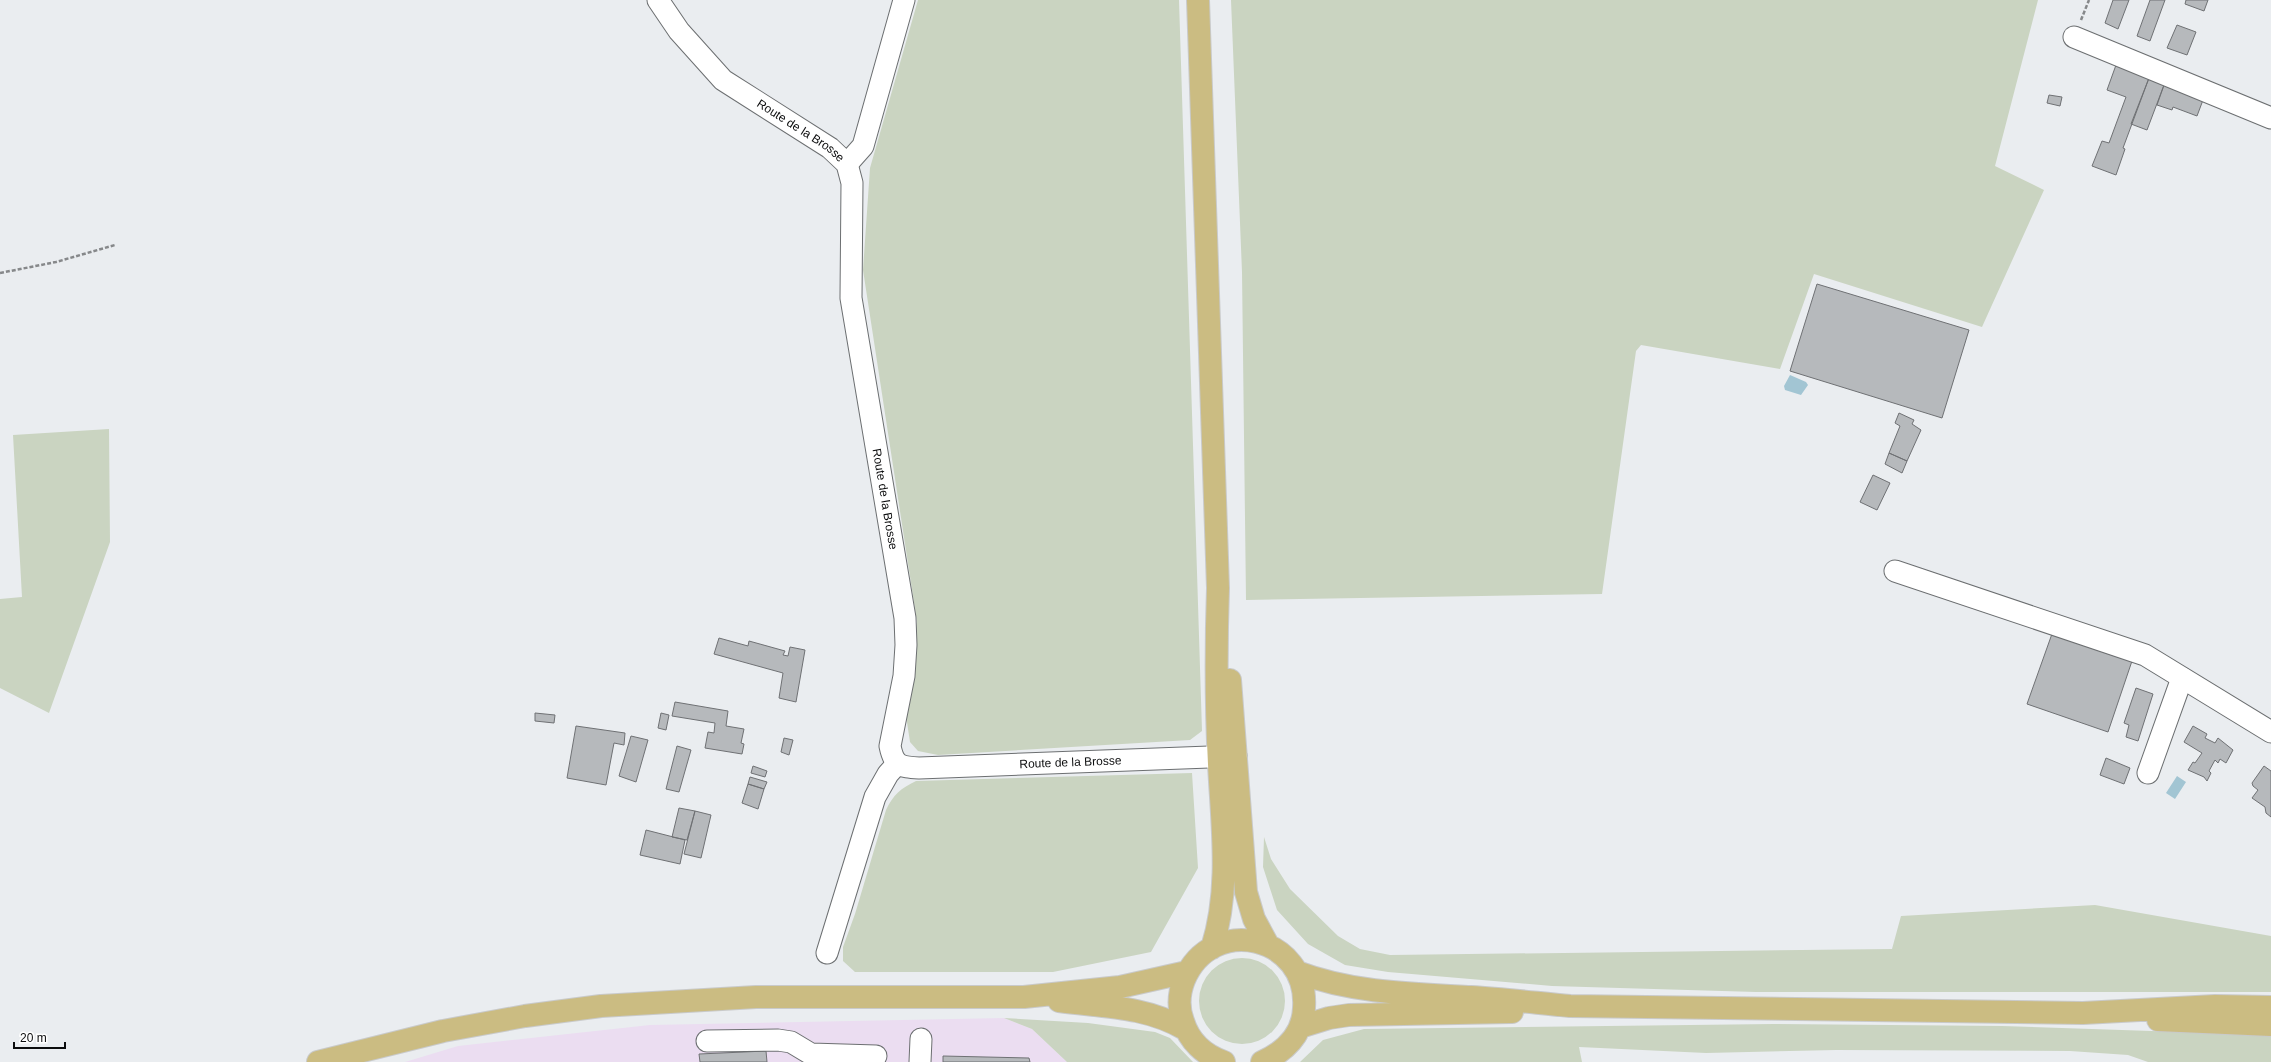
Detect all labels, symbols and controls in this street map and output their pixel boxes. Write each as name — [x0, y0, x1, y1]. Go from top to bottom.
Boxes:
street label: Route de la Brosse — [754, 96, 847, 165]
street label: Route de la Brosse — [870, 448, 900, 551]
street label: Route de la Brosse — [1019, 753, 1122, 771]
scale bar — [14, 1024, 65, 1050]
text: 20 m — [20, 1031, 47, 1045]

